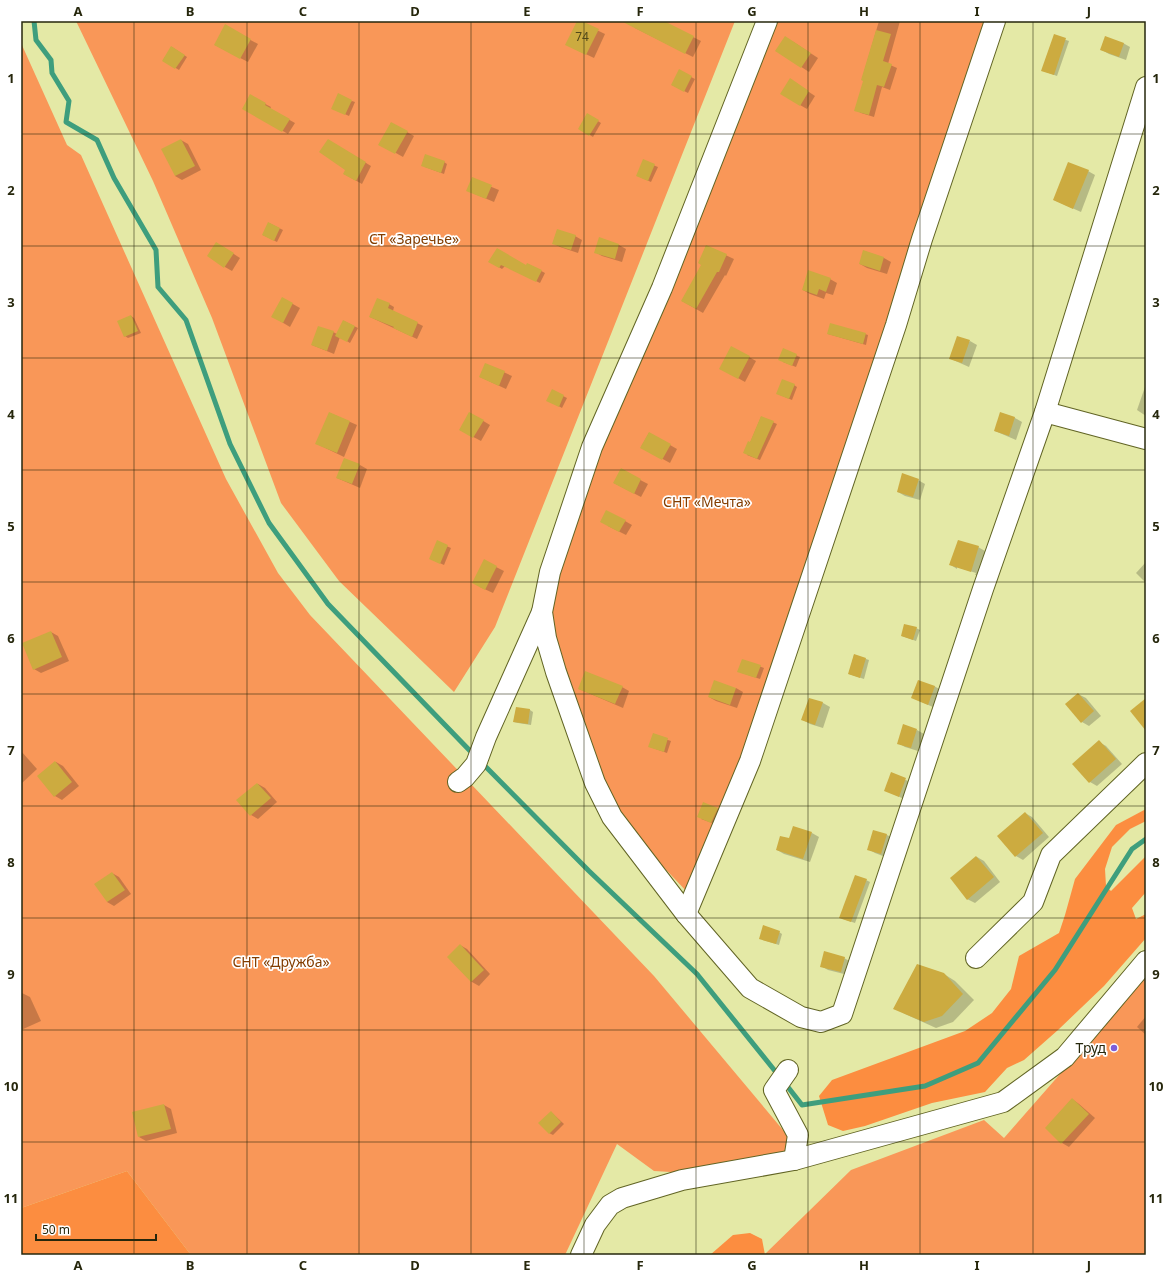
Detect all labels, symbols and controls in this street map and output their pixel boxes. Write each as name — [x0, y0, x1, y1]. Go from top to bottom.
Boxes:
text: A — [74, 2, 83, 20]
text: B — [186, 2, 194, 20]
text: C — [299, 2, 307, 20]
text: D — [410, 2, 420, 20]
text: E — [523, 2, 531, 20]
text: F — [636, 2, 644, 20]
text: G — [747, 2, 757, 20]
text: H — [859, 2, 869, 20]
text: I — [974, 2, 980, 20]
text: J — [1086, 2, 1091, 20]
house number: 74 — [575, 28, 589, 45]
text: 1 — [7, 69, 15, 87]
text: 1 — [1152, 69, 1160, 87]
text: 2 — [7, 181, 15, 199]
text: 2 — [1152, 181, 1160, 199]
park label: СТ «Заречье» — [369, 229, 459, 248]
text: 3 — [7, 293, 15, 311]
text: 3 — [1152, 293, 1160, 311]
text: 4 — [7, 405, 15, 423]
text: 4 — [1152, 405, 1160, 423]
park label: СНТ «Мечта» — [663, 492, 751, 511]
text: 5 — [7, 517, 15, 535]
text: 5 — [1152, 517, 1160, 535]
text: 6 — [7, 629, 15, 647]
text: 6 — [1152, 629, 1160, 647]
text: 7 — [7, 741, 15, 759]
text: 7 — [1152, 741, 1160, 759]
text: 8 — [7, 853, 15, 871]
text: 8 — [1152, 853, 1160, 871]
park label: СНТ «Дружба» — [232, 952, 330, 971]
text: 9 — [7, 965, 15, 983]
text: 9 — [1152, 965, 1160, 983]
place label: Труд — [1076, 1038, 1106, 1057]
marker: Труд — [1109, 1043, 1119, 1053]
text: 10 — [4, 1077, 18, 1095]
text: 10 — [1149, 1077, 1163, 1095]
text: 11 — [4, 1189, 18, 1207]
text: 11 — [1149, 1189, 1163, 1207]
scale bar — [36, 1216, 156, 1242]
text: 50 m — [42, 1221, 70, 1238]
text: A — [74, 1256, 83, 1274]
text: B — [186, 1256, 194, 1274]
text: C — [299, 1256, 307, 1274]
text: D — [410, 1256, 420, 1274]
text: E — [523, 1256, 531, 1274]
text: F — [636, 1256, 644, 1274]
text: G — [747, 1256, 757, 1274]
text: H — [859, 1256, 869, 1274]
text: I — [974, 1256, 980, 1274]
text: J — [1086, 1256, 1091, 1274]

